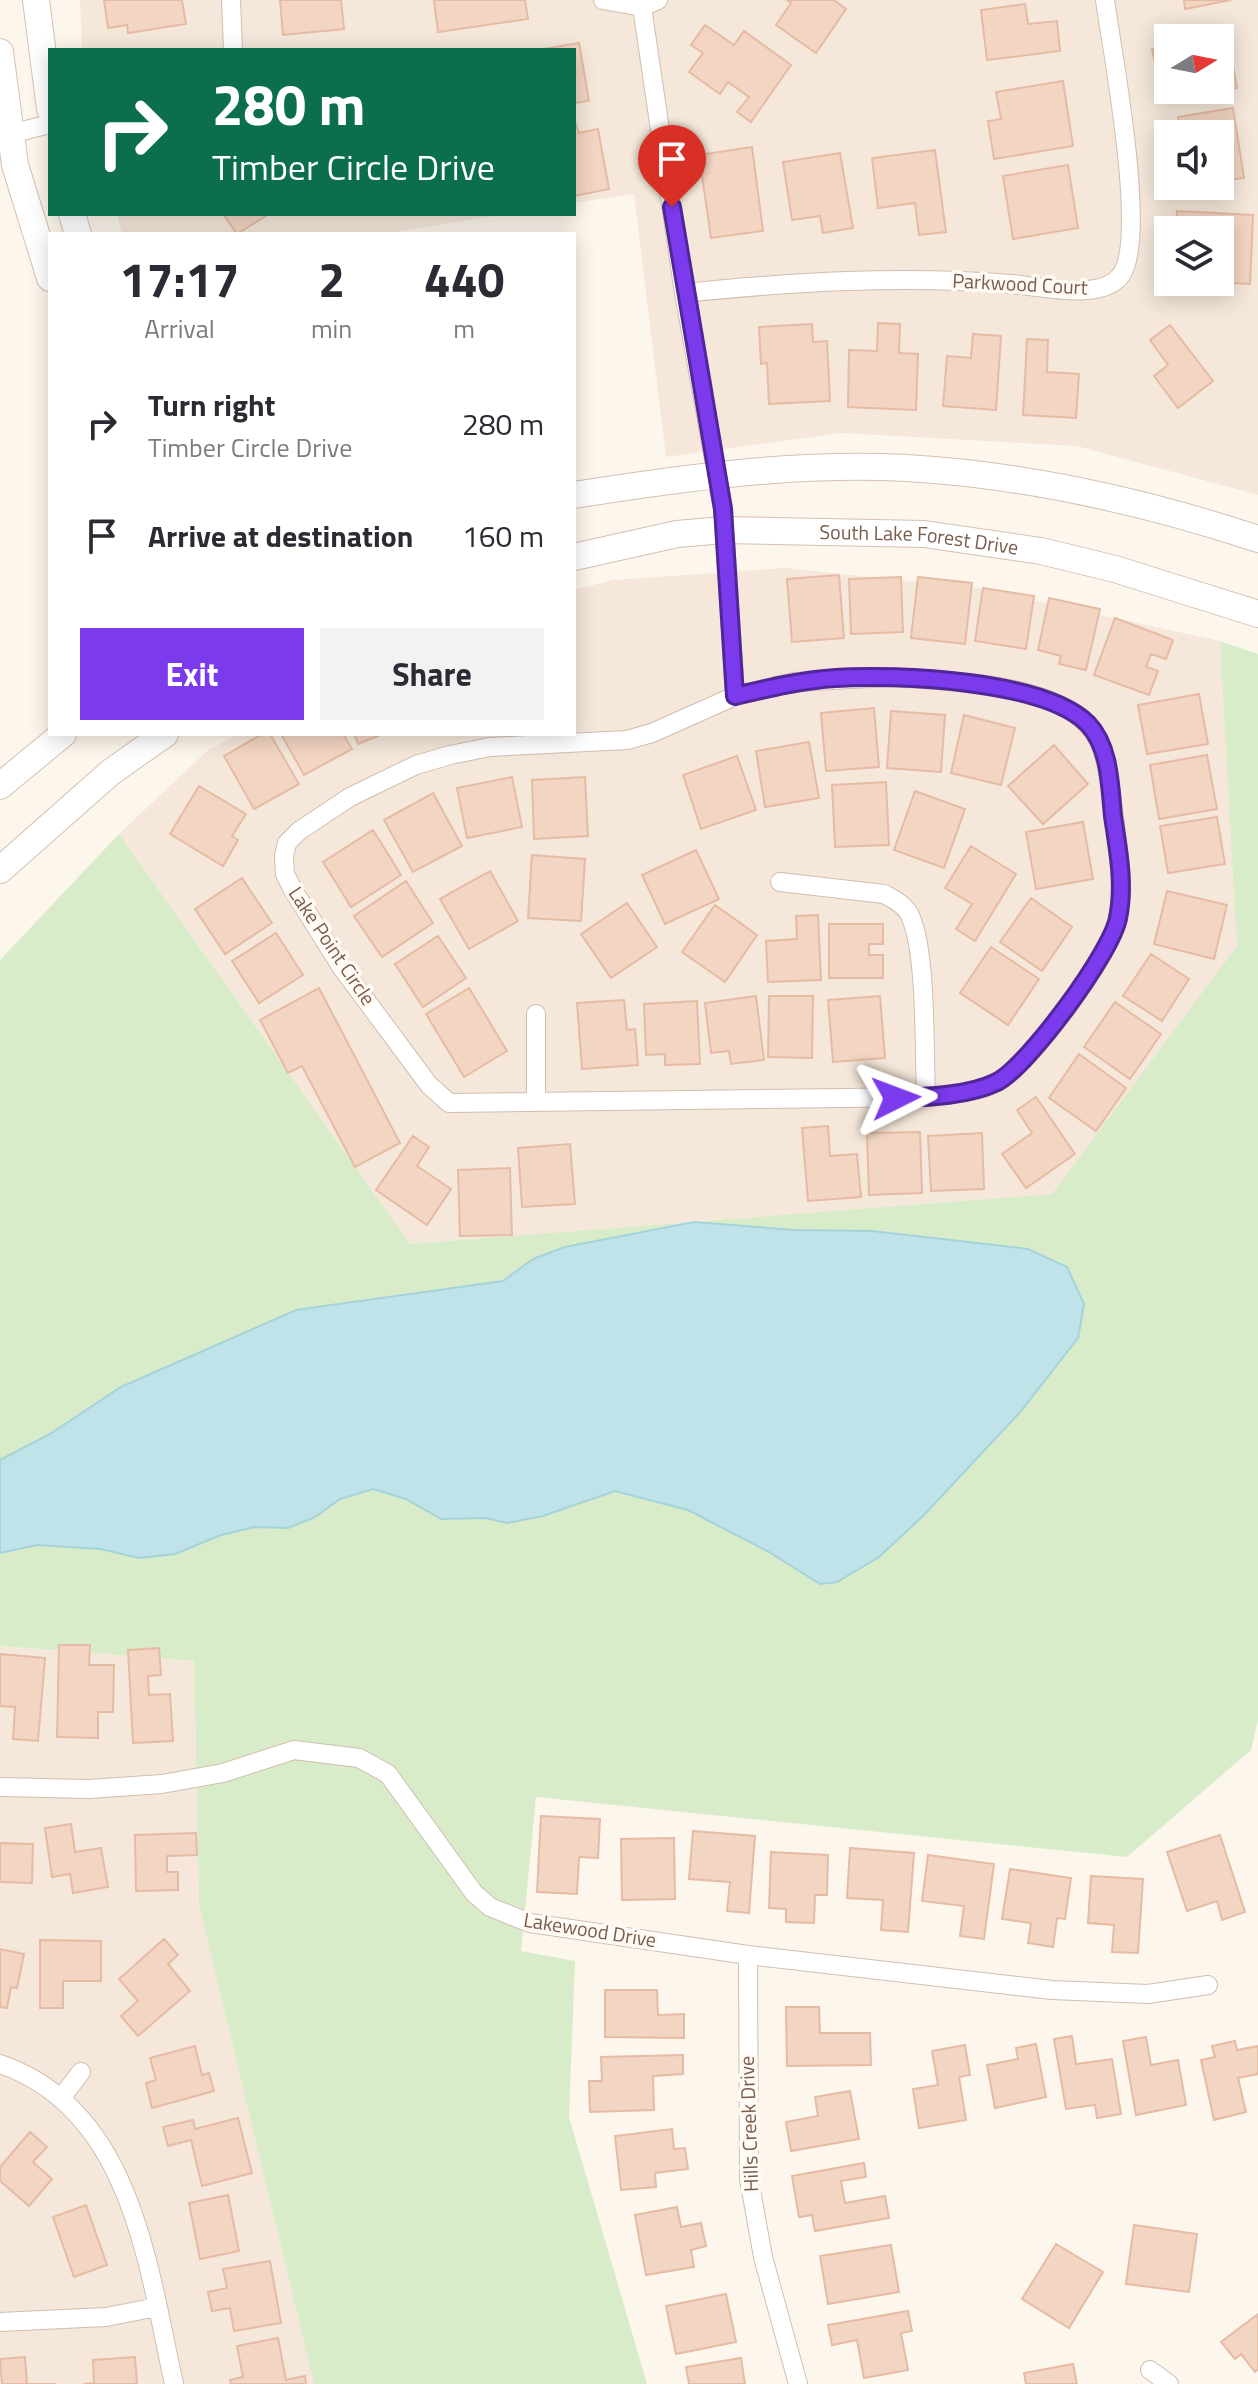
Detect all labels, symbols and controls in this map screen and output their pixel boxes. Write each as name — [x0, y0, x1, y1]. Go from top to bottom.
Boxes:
north arrow — [1154, 24, 1234, 104]
map controls — [1154, 24, 1234, 296]
text: 280 m — [212, 62, 365, 147]
icon: right — [80, 80, 184, 184]
button: sound — [1154, 120, 1234, 200]
pin — [638, 125, 706, 207]
icon: arrive — [650, 137, 694, 181]
text: Timber Circle Drive — [212, 139, 495, 194]
button: layers — [1154, 216, 1234, 296]
text: 17:17 — [120, 243, 239, 316]
text: 2 — [318, 243, 345, 316]
text: 440 — [424, 243, 504, 316]
street label: Parkwood Court — [952, 264, 1088, 303]
text: Arrival — [144, 309, 215, 348]
text: min — [311, 309, 352, 348]
text: m — [453, 309, 475, 348]
text: Turn right — [148, 382, 276, 428]
text: 280 m — [462, 401, 544, 447]
icon: right — [80, 402, 124, 446]
text: Timber Circle Drive — [148, 428, 352, 467]
text: Arrive at destination — [148, 513, 413, 559]
text: 160 m — [462, 513, 544, 559]
icon: arrive — [80, 514, 124, 558]
street label: South Lake Forest Drive — [819, 516, 1020, 563]
button: Exit — [80, 628, 304, 720]
button: Share — [320, 628, 544, 720]
street label: Lake Point Circle — [281, 880, 384, 1011]
position arrow — [854, 1056, 938, 1140]
street label: Lakewood Drive — [522, 1904, 659, 1955]
street label: Hills Creek Drive — [731, 2055, 766, 2193]

